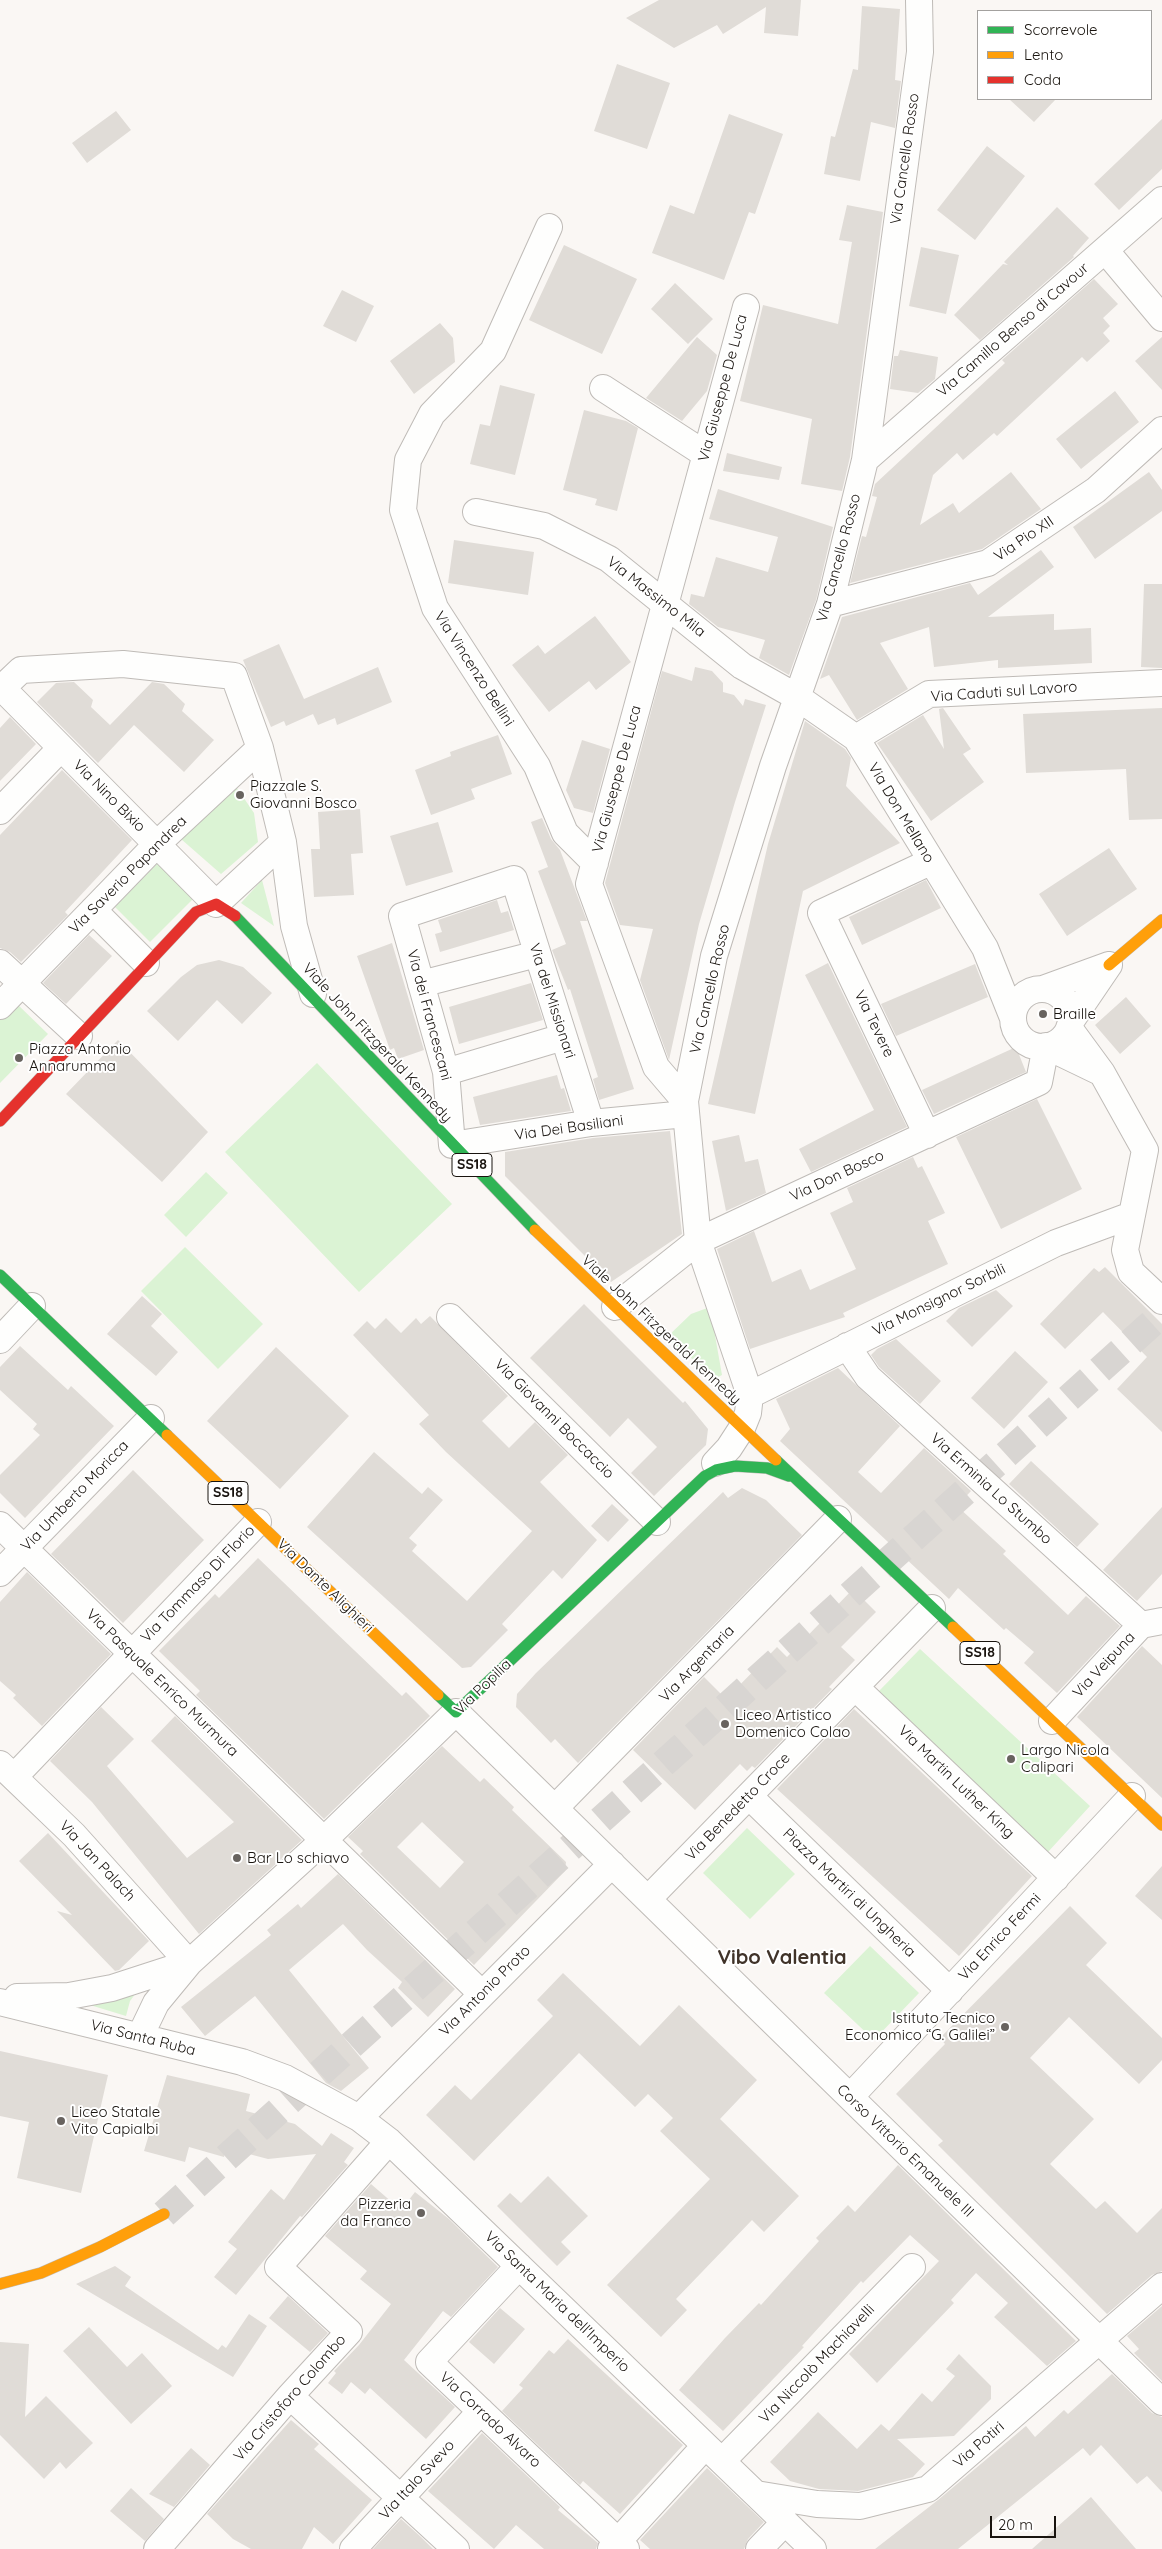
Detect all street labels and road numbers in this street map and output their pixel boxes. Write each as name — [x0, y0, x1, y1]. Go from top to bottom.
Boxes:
street label: Via Cancello Rosso — [887, 92, 923, 226]
street label: Via Camillo Benso di Cavour — [933, 259, 1093, 401]
street label: Via Giuseppe De Luca — [695, 312, 751, 464]
street label: Via Cancello Rosso — [813, 492, 865, 624]
street label: Via Pio XII — [991, 512, 1057, 566]
street label: Via Massimo Mila — [603, 553, 709, 641]
street label: Via Vincenzo Bellini — [430, 608, 518, 730]
street label: Via Caduti sul Lavoro — [930, 678, 1078, 706]
street label: Via Giuseppe De Luca — [589, 703, 645, 855]
street label: Via Nino Bixio — [69, 756, 149, 836]
street label: Via Don Mellano — [864, 760, 938, 866]
street label: Via Saverio Papandrea — [65, 812, 191, 938]
street label: Via Cancello Rosso — [686, 923, 734, 1055]
street label: Via dei Missionari — [525, 941, 579, 1061]
street label: Via dei Francescani — [403, 947, 455, 1083]
street label: Viale John Fitzgerald Kennedy — [298, 960, 456, 1126]
street label: Via Tevere — [850, 988, 898, 1060]
street label: Via Dei Basiliani — [513, 1111, 625, 1145]
street label: Via Don Bosco — [787, 1146, 887, 1206]
road number: SS18 — [452, 1154, 492, 1176]
street label: Viale John Fitzgerald Kennedy — [578, 1251, 744, 1409]
street label: Via Monsignor Sorbili — [869, 1260, 1009, 1340]
street label: Via Giovanni Boccaccio — [490, 1355, 618, 1483]
street label: Via Erminia Lo Stumbo — [926, 1430, 1056, 1548]
street label: Via Umberto Moricca — [17, 1437, 133, 1555]
road number: SS18 — [208, 1482, 248, 1505]
street label: Via Tommaso Di Florio — [137, 1522, 259, 1646]
street label: Via Dante Alighieri — [273, 1535, 377, 1637]
street label: Via Pasquale Enrico Murmura — [82, 1605, 242, 1761]
street label: Via Argentaria — [656, 1622, 738, 1706]
street label: Via Veipuna — [1069, 1628, 1139, 1702]
road number: SS18 — [960, 1642, 1000, 1665]
street label: Via Popilia — [451, 1655, 515, 1719]
street label: Via Martin Luther King — [894, 1722, 1018, 1842]
street label: Via Benedetto Croce — [682, 1749, 794, 1865]
street label: Via Jan Palach — [55, 1817, 139, 1905]
street label: Piazza Martiri di Ungheria — [779, 1825, 919, 1961]
street label: Via Enrico Fermi — [955, 1890, 1045, 1984]
street label: Via Antonio Proto — [436, 1942, 534, 2040]
street label: Via Santa Ruba — [89, 2016, 197, 2060]
street label: Corso Vittorio Emanuele III — [833, 2081, 977, 2221]
street label: Via Santa Maria dell'Imperio — [481, 2228, 633, 2376]
street label: Via Niccolò Machiavelli — [756, 2301, 878, 2427]
street label: Via Cristoforo Colombo — [230, 2331, 350, 2465]
street label: Via Corrado Alvaro — [436, 2368, 544, 2472]
street label: Via Potiri — [950, 2418, 1008, 2472]
street label: Via Italo Svevo — [376, 2436, 458, 2524]

